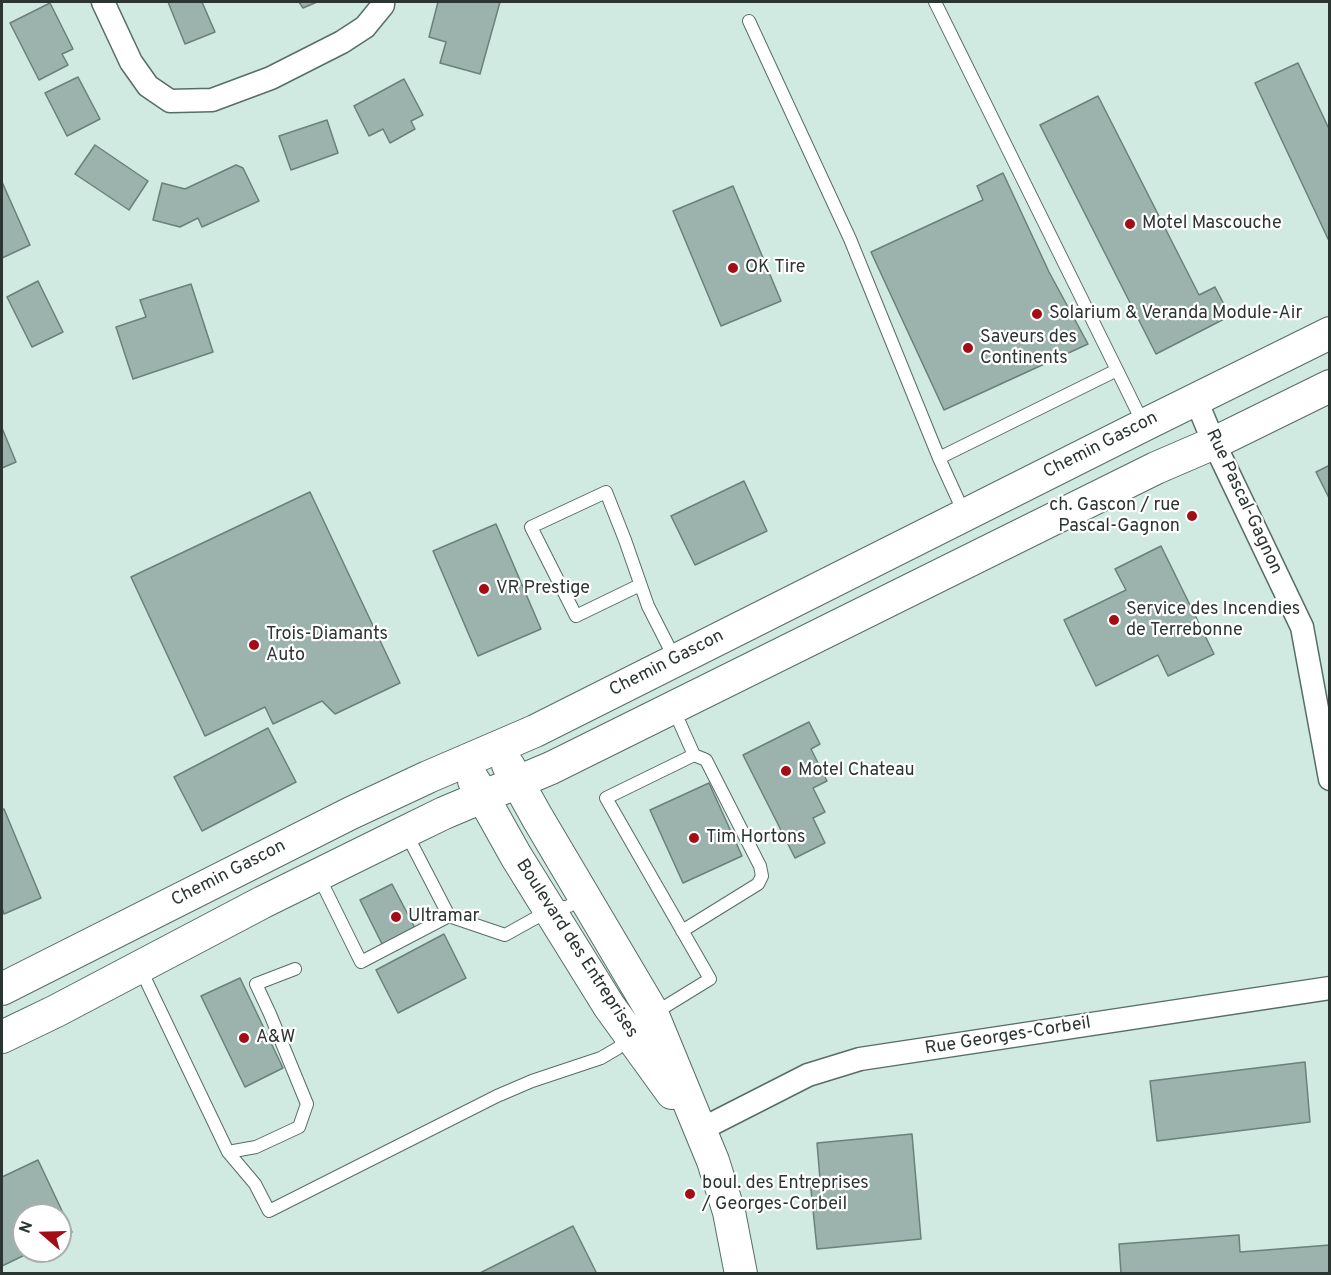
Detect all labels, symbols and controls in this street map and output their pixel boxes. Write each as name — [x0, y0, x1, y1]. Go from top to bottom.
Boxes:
place label: Motel Mascouche — [1142, 213, 1282, 235]
marker: Motel Mascouche — [1123, 217, 1137, 231]
place label: OK Tire — [745, 257, 805, 279]
marker: OK Tire — [726, 261, 740, 275]
place label: Solarium & Veranda Module-Air — [1049, 303, 1302, 325]
marker: Solarium & Veranda Module-Air — [1030, 307, 1044, 321]
place label: Saveurs des Continents — [980, 327, 1077, 370]
marker: Saveurs des Continents — [961, 341, 975, 355]
street label: Chemin Gascon — [1040, 408, 1162, 484]
street label: Rue Pascal-Gagnon — [1200, 426, 1286, 578]
place label: ch. Gascon / rue Pascal-Gagnon — [1049, 495, 1180, 538]
marker: ch. Gascon / rue Pascal-Gagnon — [1185, 509, 1199, 523]
place label: VR Prestige — [496, 578, 590, 600]
marker: VR Prestige — [477, 582, 491, 596]
place label: Service des Incendies de Terrebonne — [1126, 599, 1300, 642]
marker: Service des Incendies de Terrebonne — [1107, 613, 1121, 627]
place label: Trois-Diamants Auto — [266, 624, 388, 666]
street label: Chemin Gascon — [606, 626, 728, 702]
marker: Trois-Diamants Auto — [247, 638, 261, 652]
place label: Motel Chateau — [798, 760, 915, 782]
marker: Motel Chateau — [779, 764, 793, 778]
place label: Tim Hortons — [706, 827, 806, 849]
marker: Tim Hortons — [687, 831, 701, 845]
street label: Chemin Gascon — [168, 836, 290, 912]
street label: Boulevard des Entreprises — [510, 856, 642, 1042]
place label: Ultramar — [408, 906, 480, 928]
marker: Ultramar — [389, 910, 403, 924]
street label: Rue Georges-Corbeil — [923, 1013, 1093, 1061]
place label: A&W — [256, 1027, 295, 1049]
marker: A&W — [237, 1031, 251, 1045]
place label: boul. des Entreprises / Georges-Corbeil — [702, 1173, 869, 1216]
marker: boul. des Entreprises / Georges-Corbeil — [683, 1187, 697, 1201]
north arrow — [12, 1203, 72, 1263]
text: N — [16, 1219, 38, 1236]

